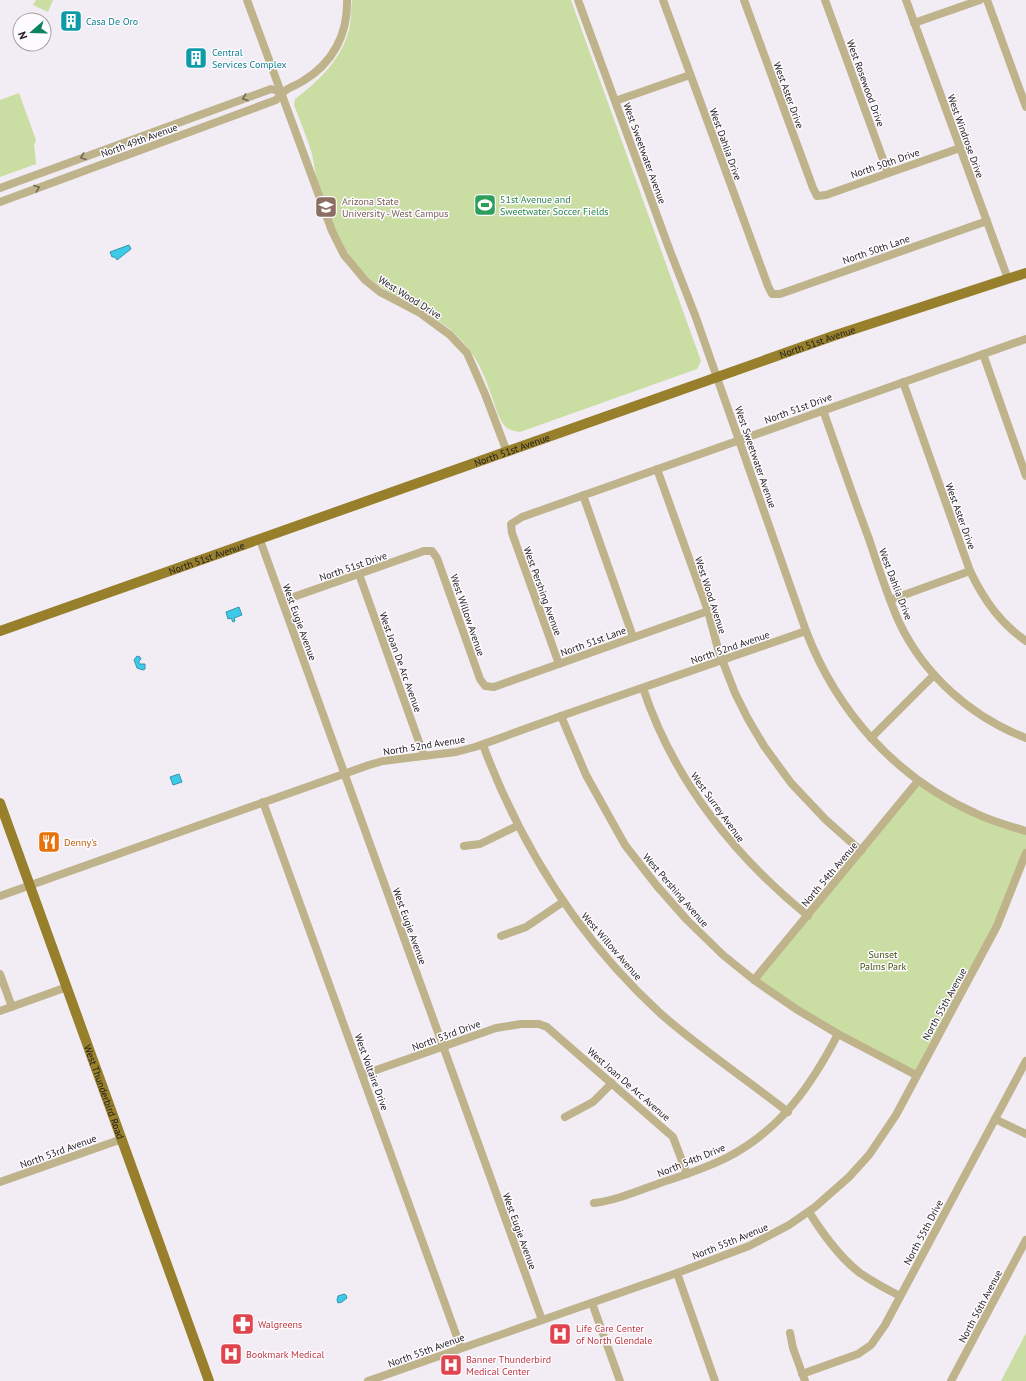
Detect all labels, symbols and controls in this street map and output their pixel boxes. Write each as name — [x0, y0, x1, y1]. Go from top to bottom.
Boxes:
building icon: Casa De Oro — [58, 8, 84, 34]
north arrow — [12, 12, 52, 52]
place label: Casa De Oro — [86, 15, 138, 28]
text: N — [15, 30, 30, 41]
street label: West Rosewood Drive — [844, 38, 887, 128]
building icon: Central Services Complex — [183, 45, 209, 71]
place label: Central Services Complex — [212, 46, 287, 71]
street label: West Aster Drive — [770, 60, 807, 130]
street label: West Windrose Drive — [944, 93, 987, 180]
one-way arrow — [241, 94, 248, 102]
street label: West Sweetwater Avenue — [620, 101, 669, 206]
street label: West Dahlia Drive — [706, 106, 745, 182]
street label: North 49th Avenue — [99, 121, 179, 160]
street label: North 50th Drive — [849, 146, 921, 181]
one-way arrow — [80, 153, 87, 161]
one-way arrow — [33, 184, 40, 193]
sports icon: 51st Avenue and Sweetwater Soccer Fields — [472, 192, 498, 218]
place label: 51st Avenue and Sweetwater Soccer Fields — [500, 193, 609, 218]
school or university icon: Arizona State University - West Campus — [313, 194, 339, 220]
place label: Arizona State University - West Campus — [342, 195, 448, 220]
street label: North 50th Lane — [841, 232, 911, 267]
street label: West Wood Drive — [376, 273, 444, 322]
street label: North 51st Avenue — [778, 323, 857, 361]
street label: North 51st Drive — [763, 390, 834, 427]
street label: West Sweetwater Avenue — [732, 405, 779, 510]
street label: North 51st Avenue — [472, 431, 552, 470]
street label: West Aster Drive — [942, 481, 979, 551]
street label: North 51st Avenue — [167, 539, 246, 578]
street label: West Pershing Avenue — [520, 545, 565, 637]
street label: West Dahlia Drive — [876, 546, 915, 622]
street label: North 51st Drive — [318, 549, 389, 584]
street label: West Wood Avenue — [692, 555, 729, 635]
street label: West Willow Avenue — [447, 573, 488, 658]
street label: West Eugie Avenue — [280, 582, 319, 662]
street label: West Joan De Arc Avenue — [376, 610, 425, 714]
street label: North 51st Lane — [559, 624, 628, 659]
street label: North 52nd Avenue — [689, 628, 771, 667]
street label: North 52nd Avenue — [382, 733, 466, 758]
street label: West Surrey Avenue — [688, 770, 747, 845]
restaurant icon: Denny's — [36, 829, 62, 855]
place label: Denny's — [64, 836, 97, 849]
street label: North 54th Avenue — [798, 839, 860, 909]
street label: West Pershing Avenue — [640, 851, 711, 930]
street label: West Eugie Avenue — [390, 886, 429, 966]
street label: West Willow Avenue — [579, 910, 645, 983]
park label: Sunset Palms Park — [860, 948, 906, 973]
street label: North 55th Avenue — [919, 966, 970, 1043]
street label: North 53rd Drive — [410, 1017, 482, 1054]
street label: West Voltaire Drive — [352, 1032, 391, 1112]
street label: West Thunderbird Road — [81, 1043, 127, 1141]
street label: West Joan De Arc Avenue — [585, 1045, 673, 1124]
street label: North 53rd Avenue — [18, 1132, 98, 1171]
street label: North 54th Drive — [655, 1141, 727, 1180]
street label: West Eugie Avenue — [500, 1191, 539, 1271]
street label: North 55th Drive — [901, 1197, 946, 1267]
street label: North 55th Avenue — [690, 1220, 770, 1263]
street label: North 56th Avenue — [956, 1268, 1005, 1345]
pharmacy icon: Walgreens — [230, 1311, 256, 1337]
place label: Walgreens — [258, 1318, 302, 1331]
hospital icon: Life Care Center of North Glendale — [547, 1321, 573, 1347]
place label: Life Care Center of North Glendale — [576, 1322, 652, 1347]
street label: North 55th Avenue — [386, 1331, 466, 1370]
hospital icon: Bookmark Medical — [218, 1341, 244, 1367]
place label: Bookmark Medical — [246, 1348, 325, 1361]
hospital icon: Banner Thunderbird Medical Center — [438, 1352, 464, 1378]
place label: Banner Thunderbird Medical Center — [466, 1353, 551, 1378]

